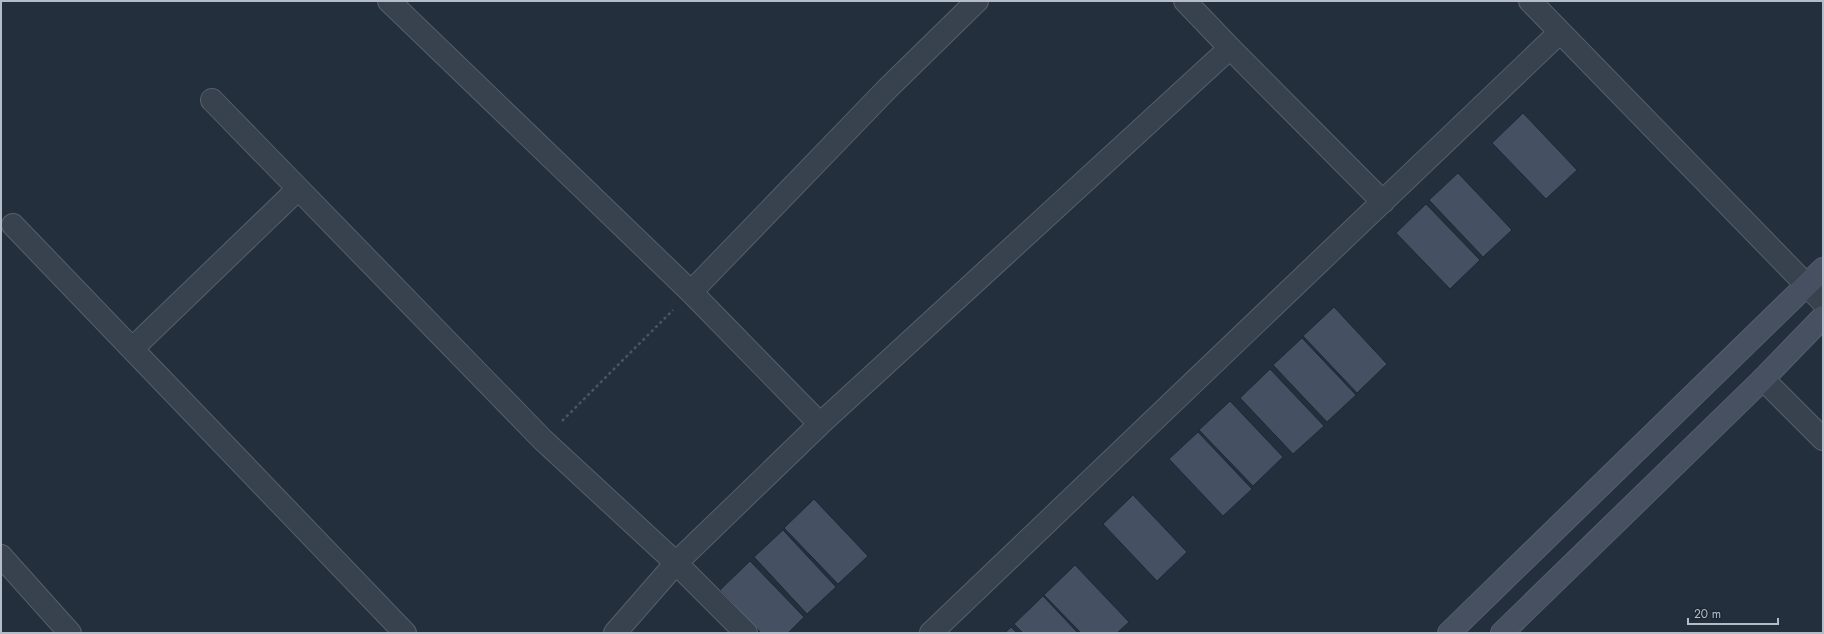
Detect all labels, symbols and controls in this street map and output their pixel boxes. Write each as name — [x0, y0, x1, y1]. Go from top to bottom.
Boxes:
scale bar — [1688, 600, 1778, 626]
text: 20 m — [1694, 605, 1721, 623]

